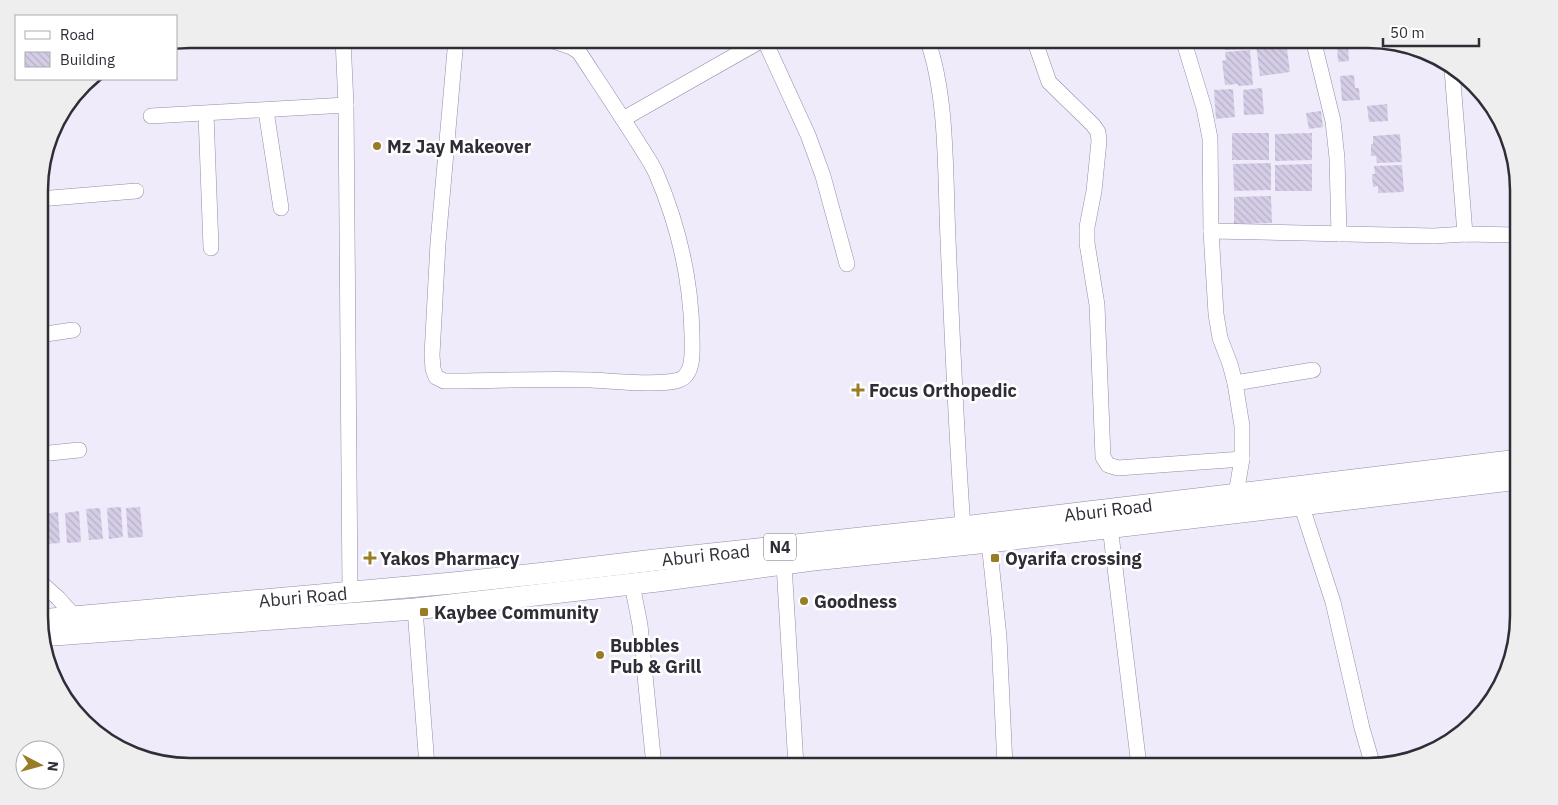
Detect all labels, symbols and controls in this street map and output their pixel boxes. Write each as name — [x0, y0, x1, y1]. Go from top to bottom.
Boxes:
legend — [15, 15, 178, 80]
scale bar — [1383, 15, 1479, 47]
text: 50 m — [1390, 23, 1425, 42]
text: Road — [60, 25, 95, 44]
text: Building — [60, 50, 115, 69]
place label: Mz Jay Makeover — [387, 135, 531, 158]
marker: Mz Jay Makeover — [371, 140, 383, 152]
place label: Focus Orthopedic — [869, 379, 1017, 402]
marker: Focus Orthopedic — [851, 383, 865, 397]
street label: Aburi Road — [1063, 493, 1154, 526]
road number: N4 — [764, 534, 796, 560]
street label: Aburi Road — [660, 538, 751, 571]
place label: Yakos Pharmacy — [380, 547, 520, 570]
place label: Oyarifa crossing — [1005, 547, 1141, 570]
marker: Yakos Pharmacy — [364, 552, 376, 564]
marker: Oyarifa crossing — [989, 552, 1001, 564]
street label: Aburi Road — [258, 581, 348, 612]
place label: Goodness — [814, 590, 897, 613]
marker: Goodness — [798, 595, 810, 607]
place label: Kaybee Community — [434, 601, 599, 624]
marker: Kaybee Community — [418, 606, 430, 618]
place label: Bubbles Pub & Grill — [610, 634, 702, 678]
marker: Bubbles Pub & Grill — [594, 649, 606, 661]
north arrow — [15, 740, 65, 790]
text: N — [43, 760, 62, 772]

